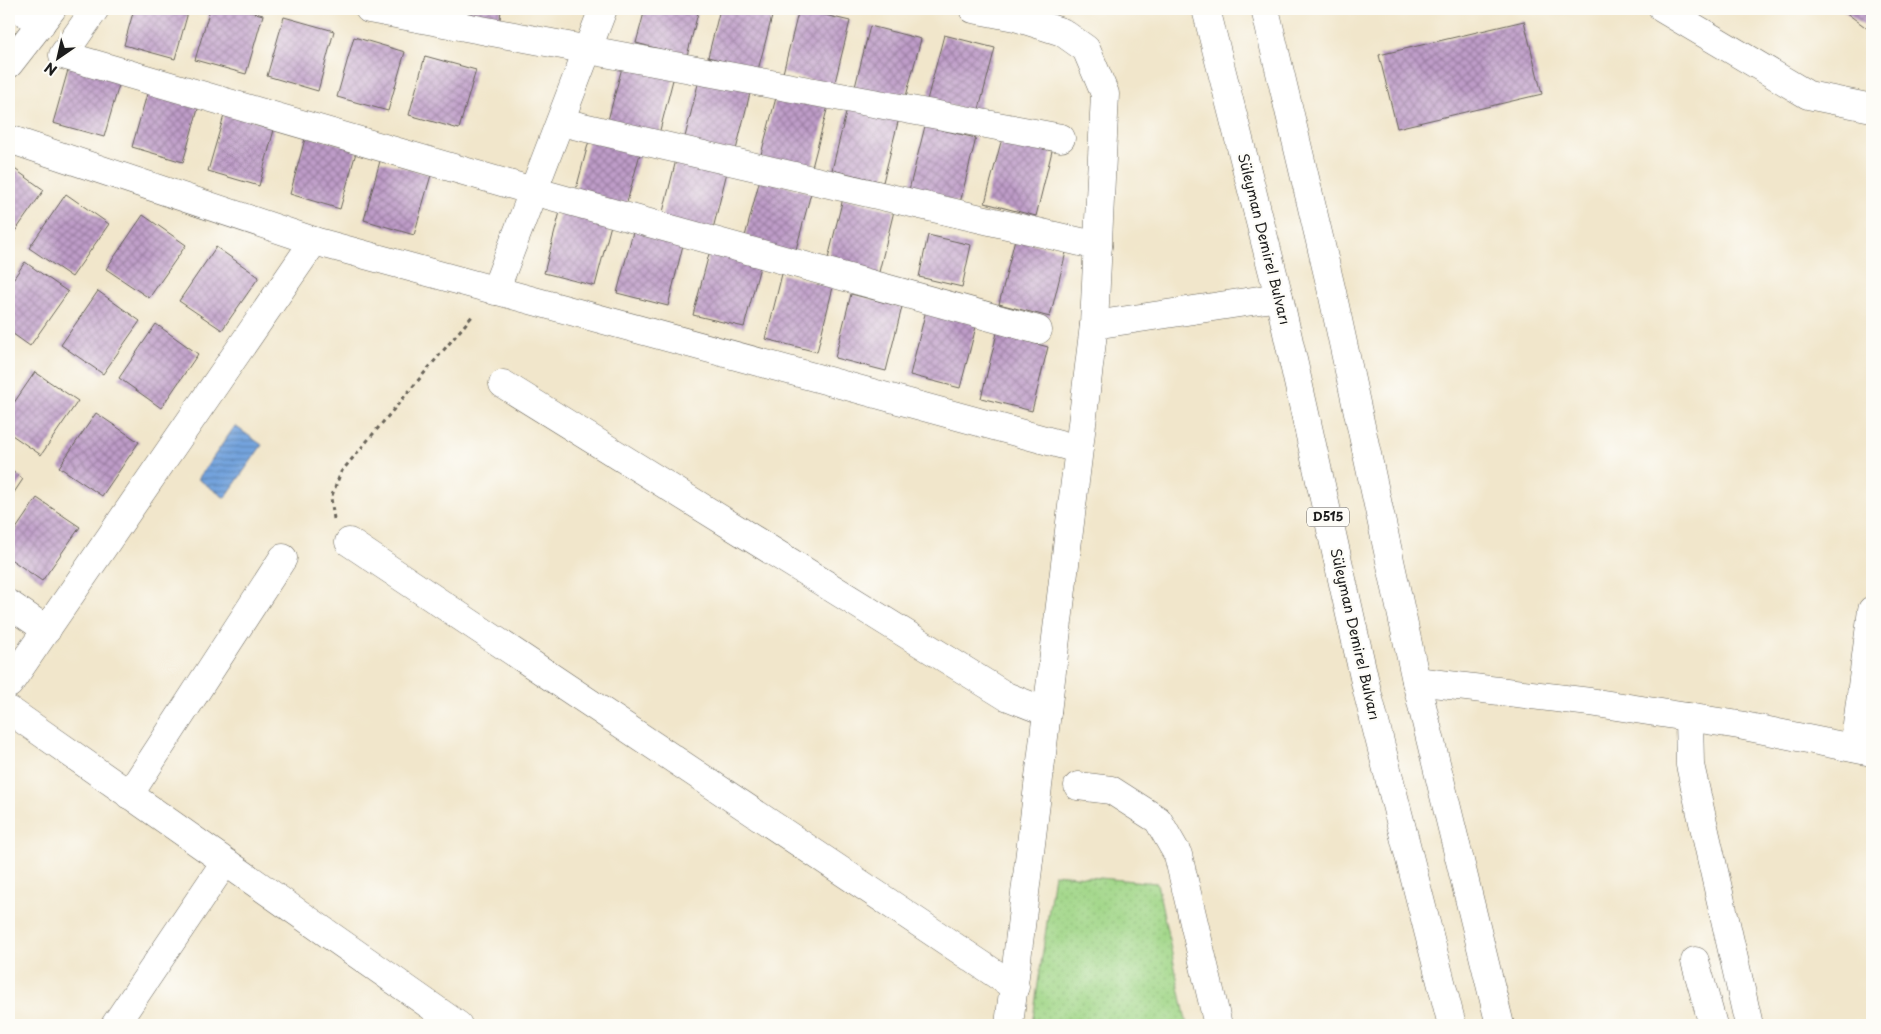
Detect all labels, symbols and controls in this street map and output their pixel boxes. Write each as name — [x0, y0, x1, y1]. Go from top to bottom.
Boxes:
north arrow — [32, 32, 82, 82]
text: N — [40, 57, 61, 81]
street label: Süleyman Demirel Bulvarı — [1233, 151, 1296, 327]
road number: D515 — [1307, 508, 1349, 526]
street label: Süleyman Demirel Bulvarı — [1325, 546, 1386, 722]

